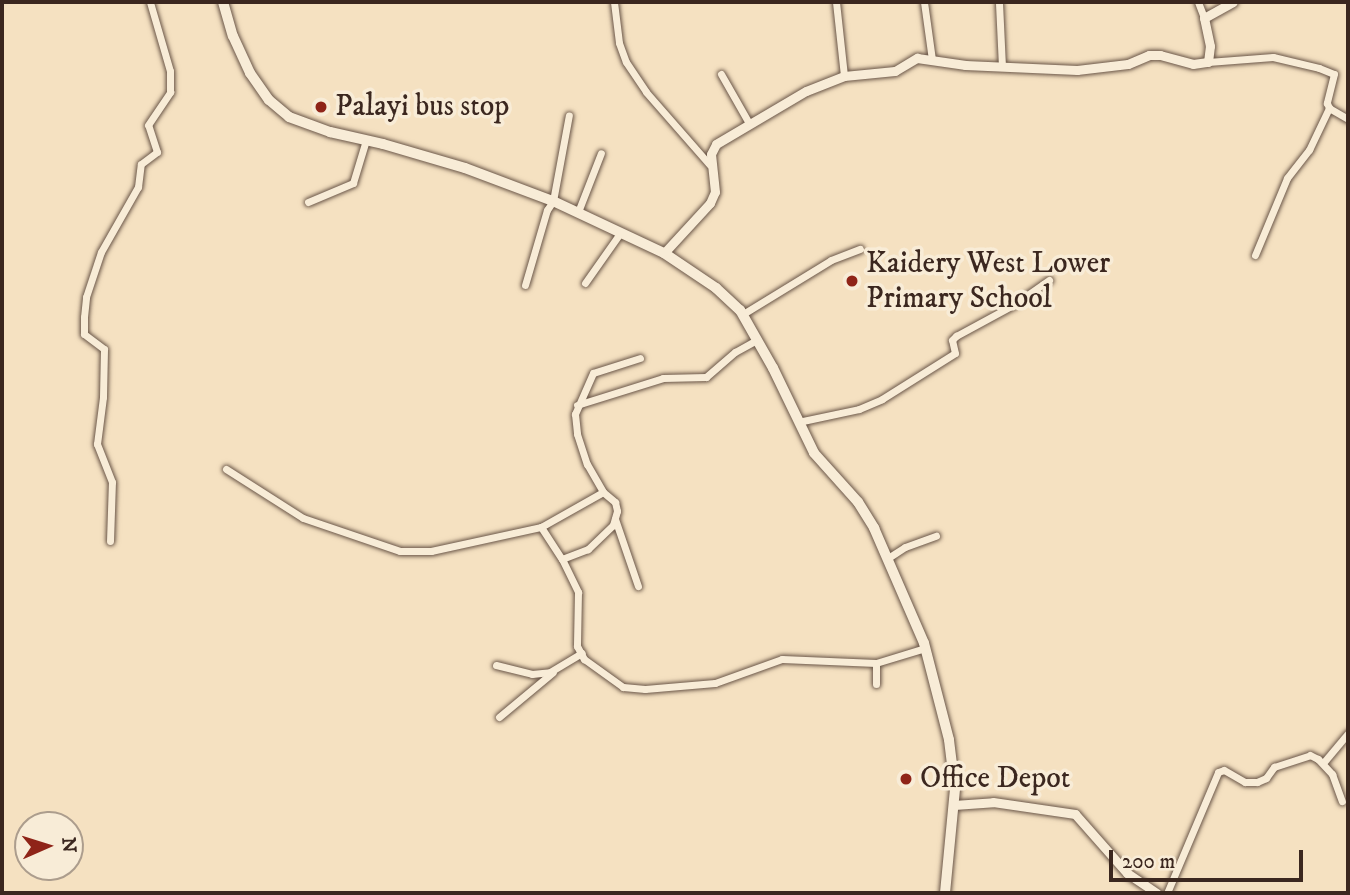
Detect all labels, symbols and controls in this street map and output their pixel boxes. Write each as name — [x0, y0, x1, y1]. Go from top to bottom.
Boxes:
place label: Palayi bus stop — [335, 89, 509, 125]
marker: Palayi bus stop — [313, 99, 329, 115]
place label: Kaidery West Lower Primary School — [866, 246, 1110, 316]
marker: Kaidery West Lower Primary School — [844, 273, 860, 289]
place label: Office Depot — [920, 761, 1070, 797]
marker: Office Depot — [898, 771, 914, 787]
north arrow — [14, 811, 84, 881]
scale bar — [1112, 836, 1306, 880]
text: N — [57, 837, 80, 853]
text: 200 m — [1122, 849, 1175, 875]

